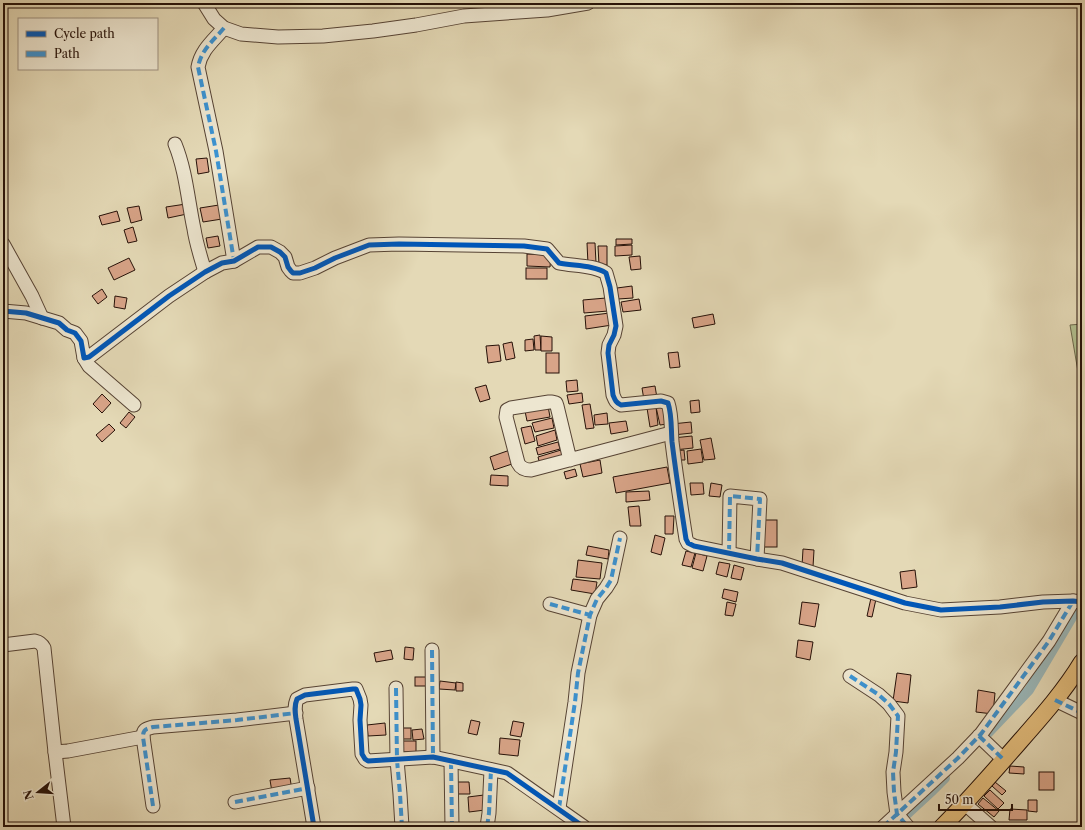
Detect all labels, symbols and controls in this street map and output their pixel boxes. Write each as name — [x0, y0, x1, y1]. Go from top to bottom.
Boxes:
legend — [18, 18, 158, 70]
text: Cycle path — [54, 26, 115, 41]
text: Path — [54, 46, 80, 61]
north arrow — [18, 772, 58, 812]
scale bar — [939, 786, 1012, 812]
text: N — [20, 788, 37, 802]
text: 50 m — [945, 792, 974, 807]

